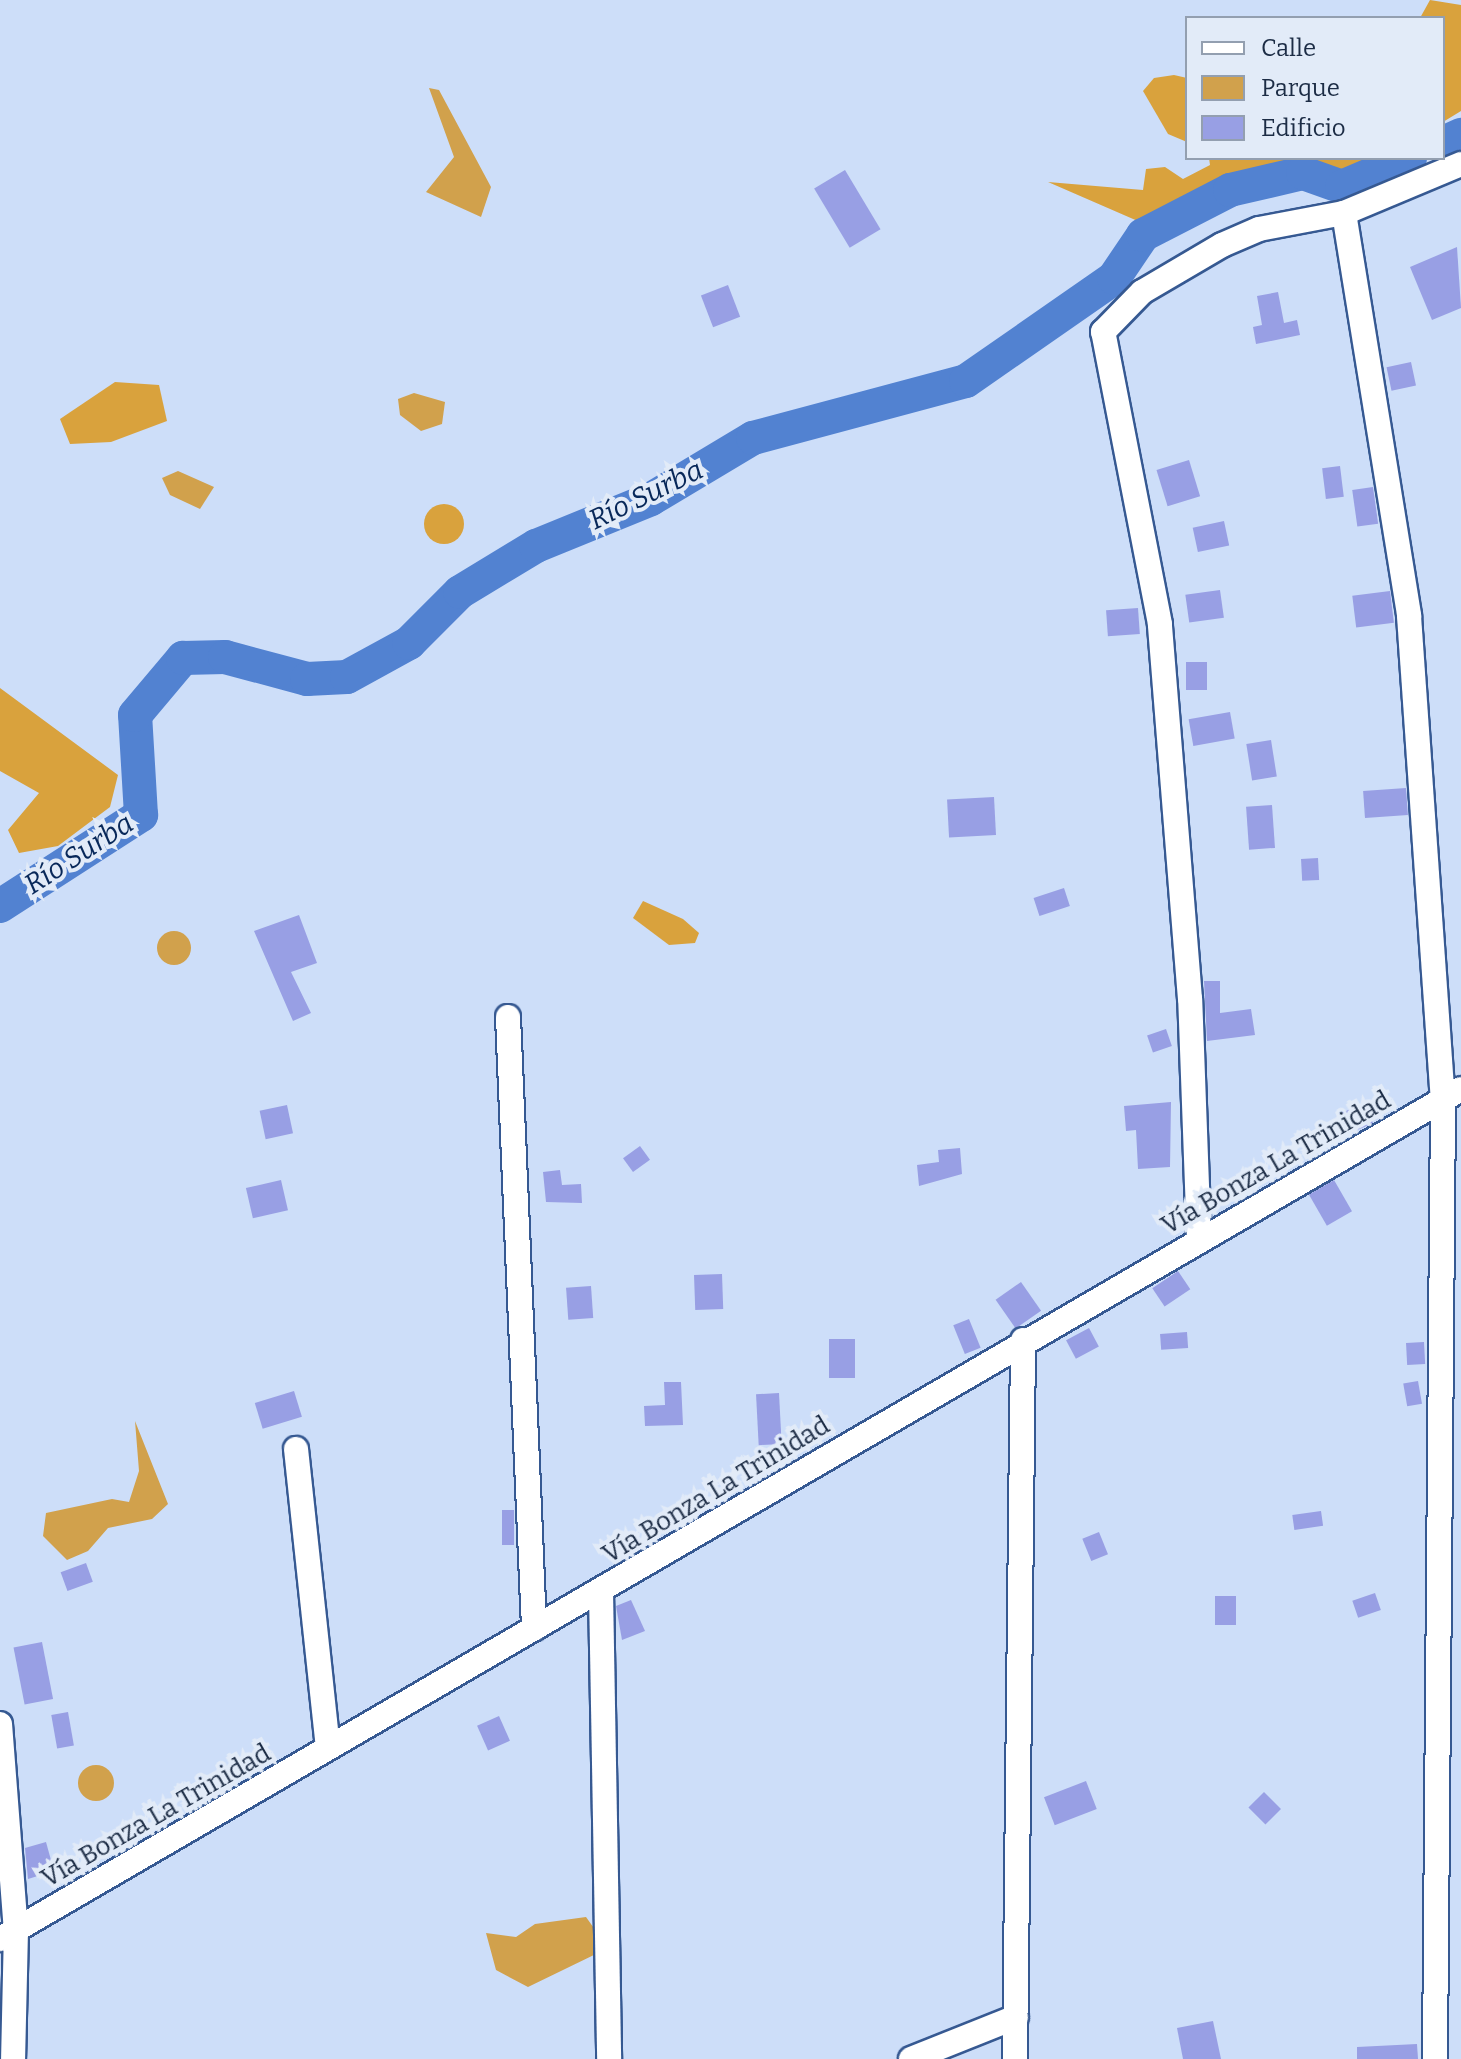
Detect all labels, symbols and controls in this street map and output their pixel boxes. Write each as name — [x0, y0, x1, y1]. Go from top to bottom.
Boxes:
legend — [1185, 16, 1445, 160]
text: Calle — [1261, 34, 1316, 62]
text: Parque — [1261, 74, 1340, 102]
text: Edificio — [1261, 114, 1346, 142]
water label: Río Surba — [583, 453, 709, 537]
water label: Río Surba — [18, 806, 140, 902]
street label: Vía Bonza La Trinidad — [1156, 1085, 1396, 1241]
street label: Vía Bonza La Trinidad — [597, 1410, 835, 1570]
street label: Vía Bonza La Trinidad — [36, 1738, 276, 1894]

